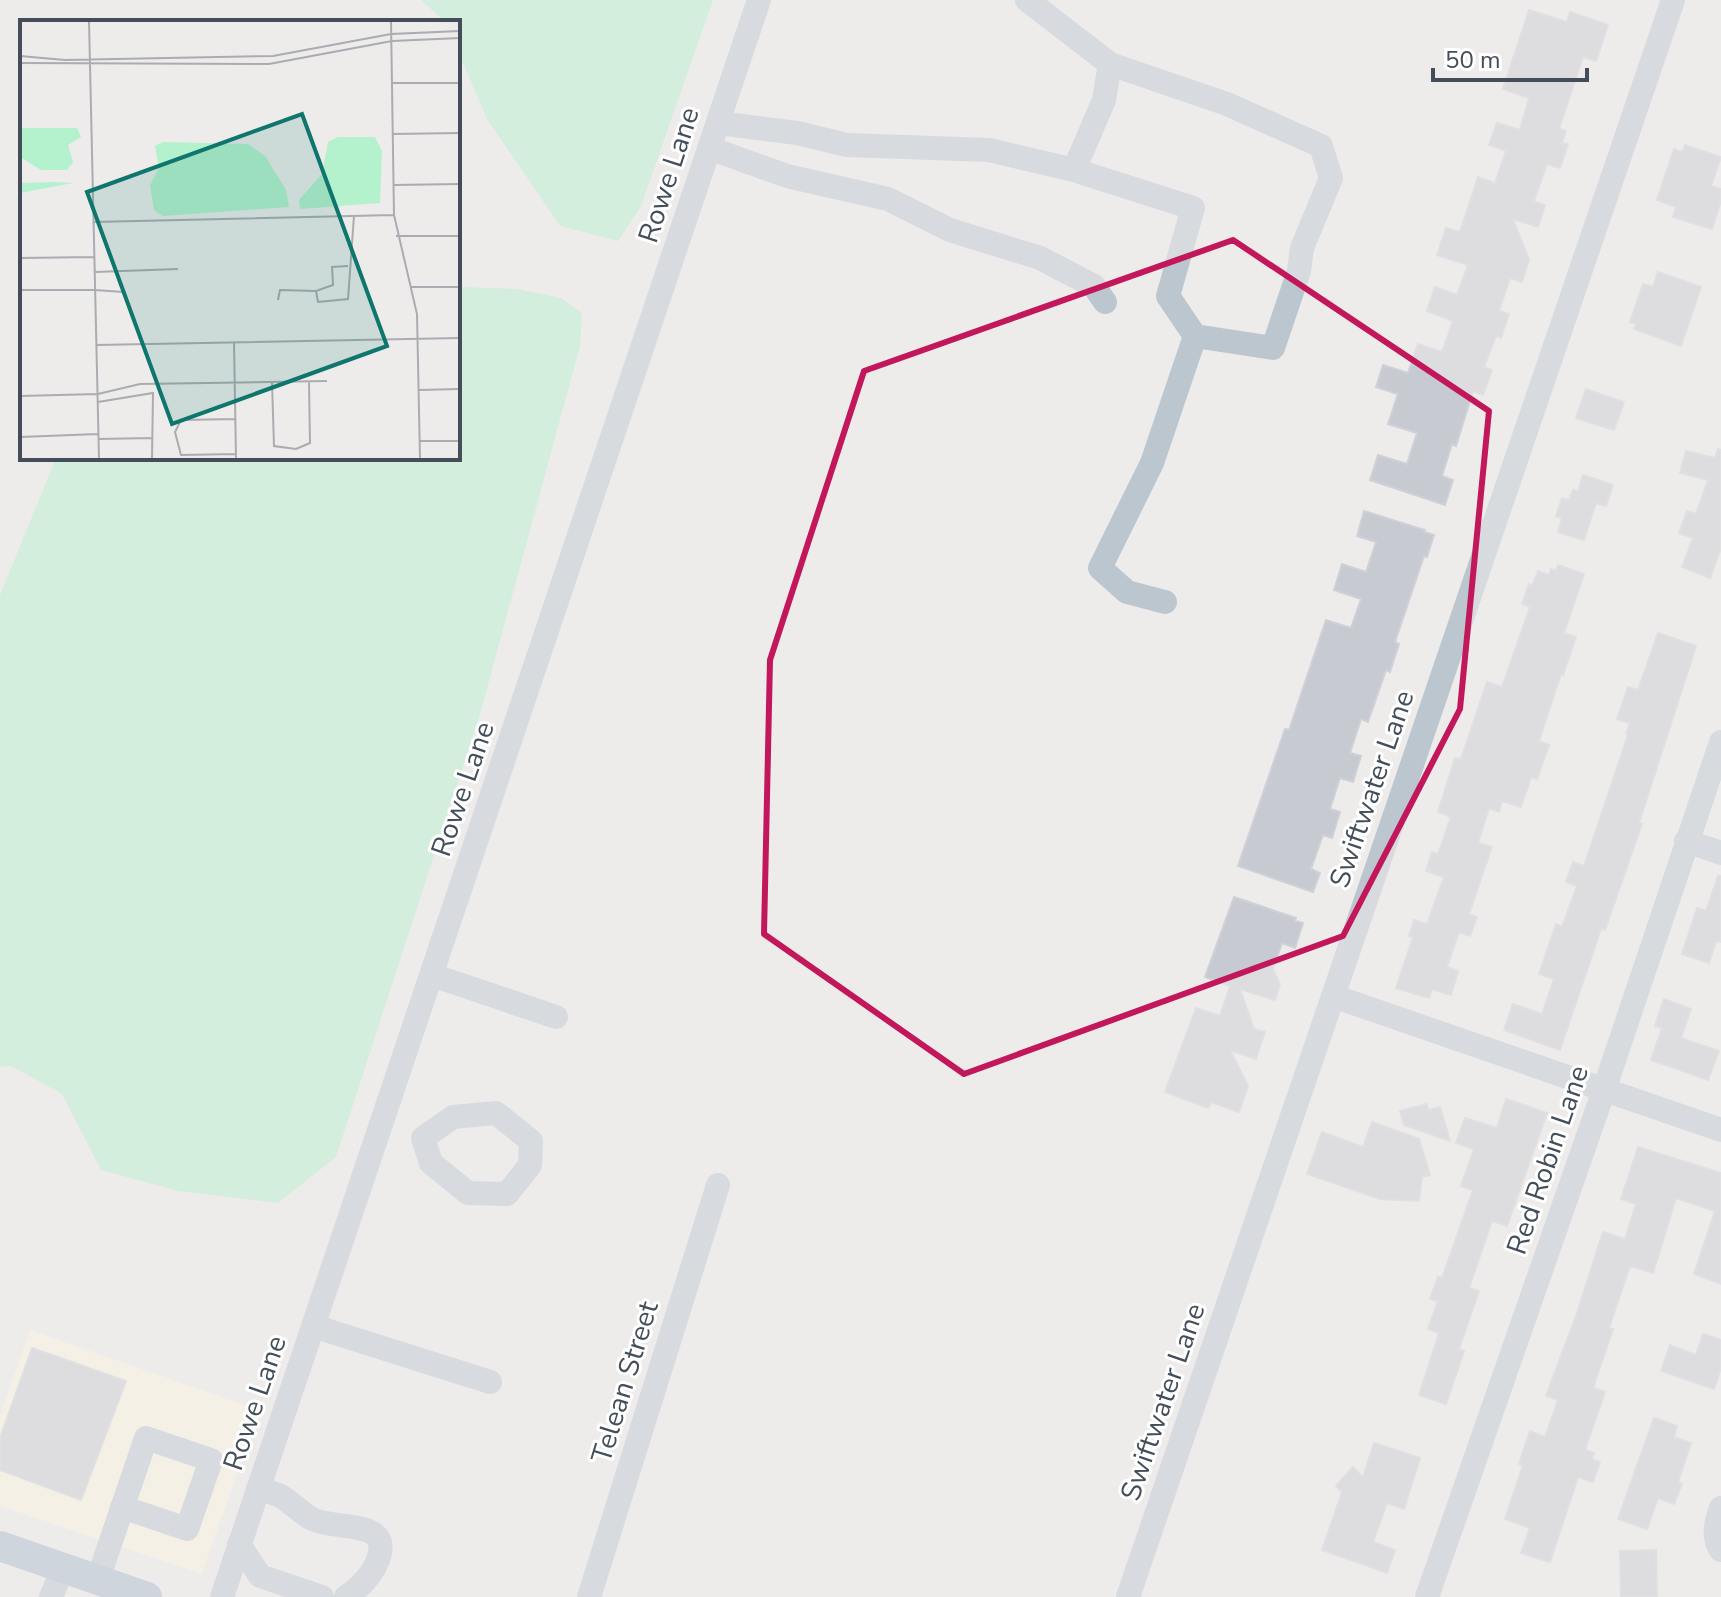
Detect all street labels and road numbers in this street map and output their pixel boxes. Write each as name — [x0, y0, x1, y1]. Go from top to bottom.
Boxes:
street label: Rowe Lane — [629, 103, 709, 247]
street label: Swiftwater Lane — [1320, 685, 1424, 893]
street label: Rowe Lane — [422, 717, 504, 861]
street label: Red Robin Lane — [1498, 1060, 1598, 1260]
street label: Telean Street — [582, 1296, 668, 1467]
street label: Swiftwater Lane — [1111, 1298, 1215, 1506]
street label: Rowe Lane — [214, 1331, 296, 1475]

